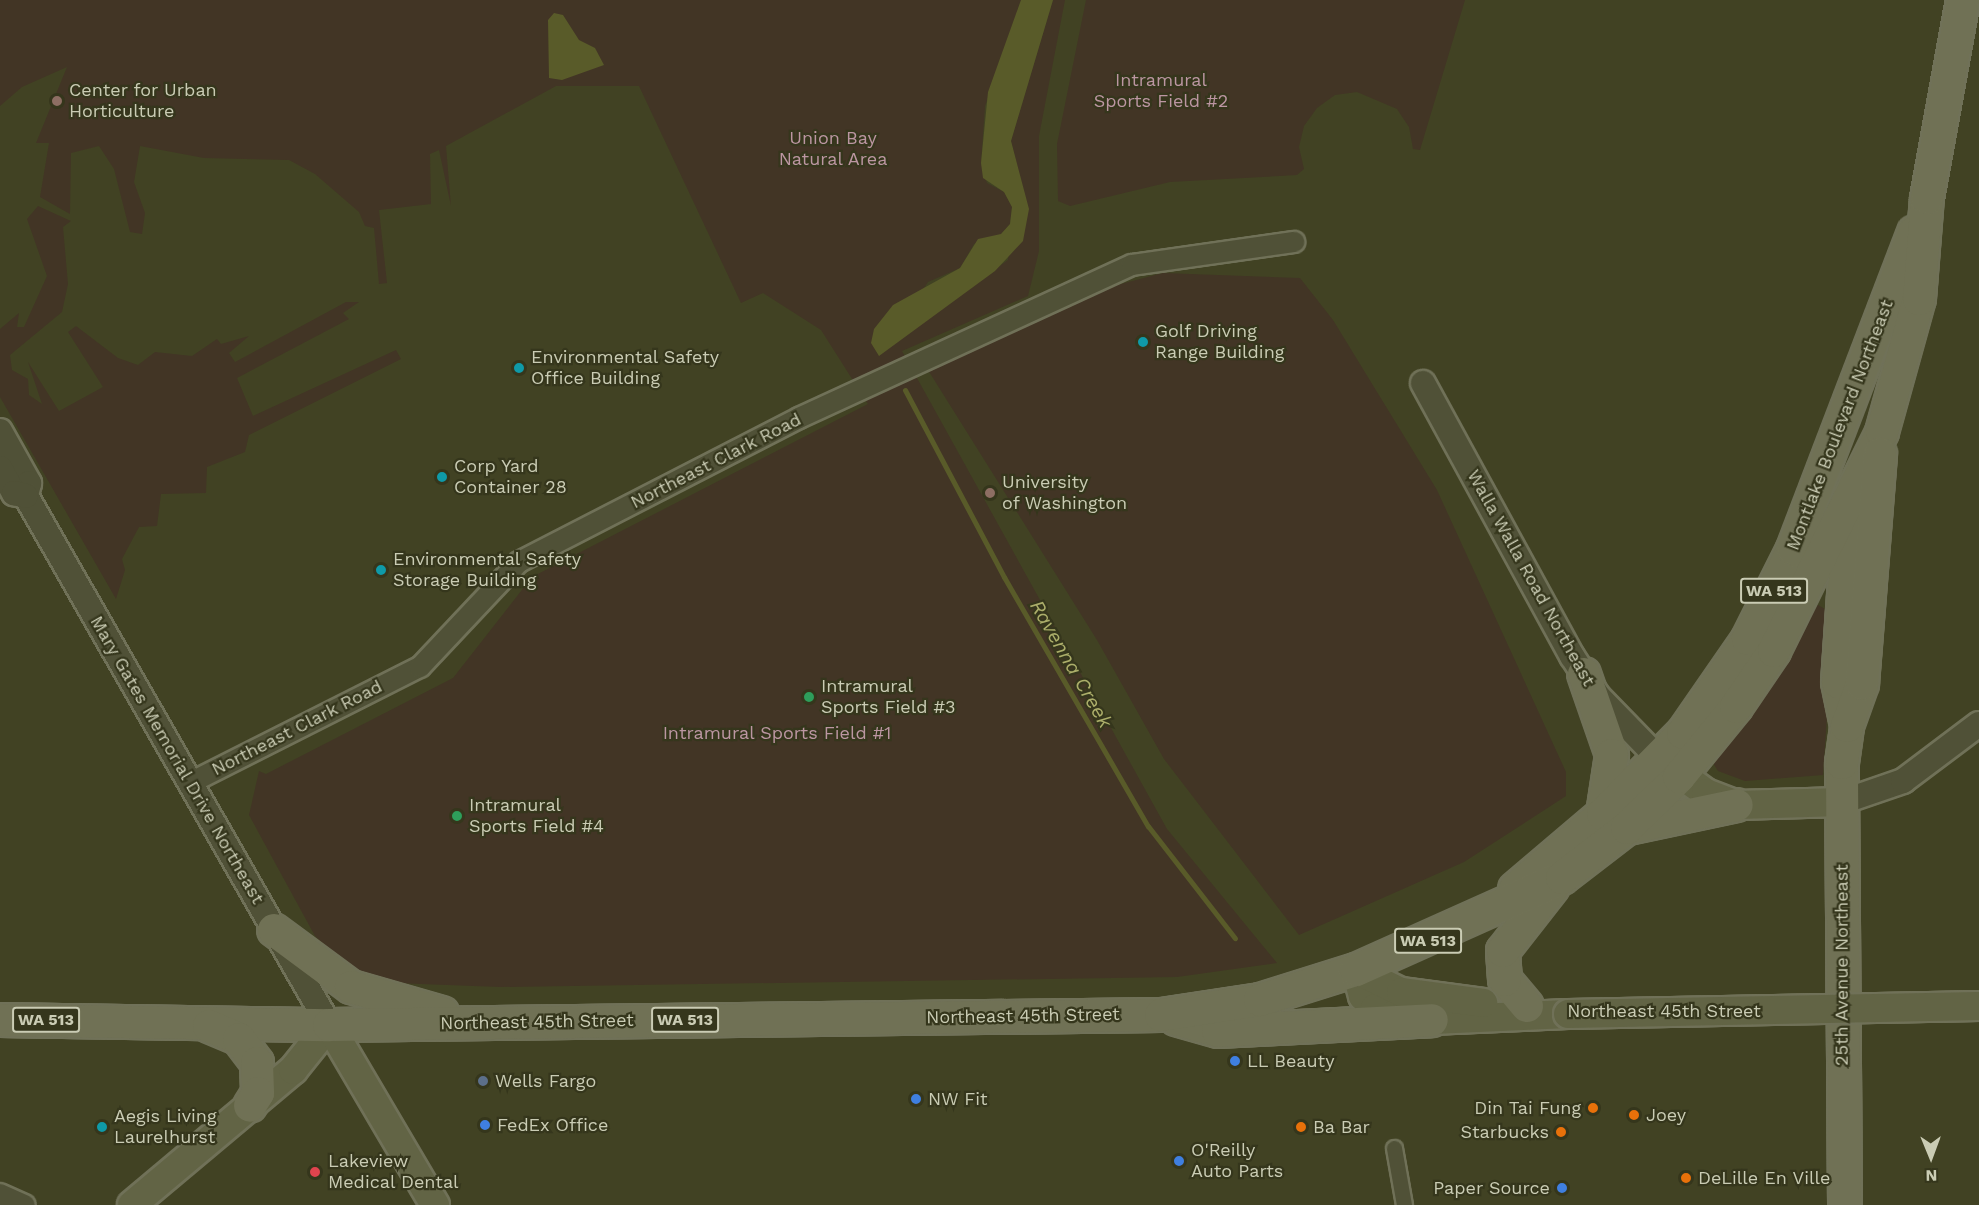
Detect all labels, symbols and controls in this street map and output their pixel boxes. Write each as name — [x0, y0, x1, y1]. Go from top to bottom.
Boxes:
park label: Intramural Sports Field #2 — [1094, 70, 1228, 112]
place label: Center for Urban Horticulture — [69, 80, 218, 122]
marker: Center for Urban Horticulture — [50, 94, 64, 108]
park label: Union Bay Natural Area — [778, 128, 888, 170]
street label: Montlake Boulevard Northeast — [1782, 297, 1898, 553]
place label: Golf Driving Range Building — [1155, 321, 1284, 364]
marker: Golf Driving Range Building — [1136, 335, 1150, 349]
place label: Environmental Safety Office Building — [531, 347, 720, 389]
marker: Environmental Safety Office Building — [512, 361, 526, 375]
street label: Northeast Clark Road — [627, 409, 805, 513]
place label: Corp Yard Container 28 — [454, 456, 567, 498]
street label: Walla Walla Road Northeast — [1462, 466, 1600, 690]
marker: Corp Yard Container 28 — [435, 470, 449, 484]
place label: University of Washington — [1002, 472, 1128, 514]
marker: University of Washington — [983, 486, 997, 500]
place label: Environmental Safety Storage Building — [393, 549, 582, 592]
marker: Environmental Safety Storage Building — [374, 563, 388, 577]
road number: WA 513 — [1740, 578, 1808, 604]
water label: Ravenna Creek — [1025, 596, 1117, 732]
street label: Mary Gates Memorial Drive Northeast — [85, 612, 269, 908]
street label: Northeast Clark Road — [208, 676, 386, 780]
place label: Intramural Sports Field #3 — [821, 676, 956, 718]
marker: Intramural Sports Field #3 — [802, 690, 816, 704]
park label: Intramural Sports Field #1 — [662, 722, 892, 744]
place label: Intramural Sports Field #4 — [469, 795, 604, 838]
marker: Intramural Sports Field #4 — [450, 809, 464, 823]
street label: 25th Avenue Northeast — [1831, 864, 1853, 1066]
road number: WA 513 — [1394, 928, 1462, 954]
street label: Northeast 45th Street — [1567, 1000, 1761, 1022]
street label: Northeast 45th Street — [926, 1004, 1120, 1028]
road number: WA 513 — [12, 1007, 80, 1033]
road number: WA 513 — [650, 1007, 720, 1033]
street label: Northeast 45th Street — [440, 1010, 634, 1034]
place label: LL Beauty — [1247, 1050, 1335, 1072]
marker: LL Beauty — [1228, 1054, 1242, 1068]
place label: Wells Fargo — [495, 1070, 596, 1092]
marker: Wells Fargo — [476, 1074, 490, 1088]
place label: NW Fit — [928, 1088, 988, 1110]
marker: NW Fit — [909, 1092, 923, 1106]
place label: Din Tai Fung — [1474, 1097, 1581, 1119]
marker: Din Tai Fung — [1586, 1101, 1600, 1115]
place label: Joey — [1646, 1104, 1686, 1126]
place label: Aegis Living Laurelhurst — [114, 1106, 217, 1148]
marker: Joey — [1627, 1108, 1641, 1122]
place label: FedEx Office — [497, 1114, 609, 1136]
place label: Ba Bar — [1313, 1116, 1370, 1138]
marker: FedEx Office — [478, 1118, 492, 1132]
marker: Aegis Living Laurelhurst — [95, 1120, 109, 1134]
marker: Ba Bar — [1294, 1120, 1308, 1134]
place label: Starbucks — [1460, 1121, 1549, 1143]
marker: Starbucks — [1554, 1125, 1568, 1139]
north arrow — [1901, 1127, 1961, 1187]
place label: O'Reilly Auto Parts — [1191, 1140, 1283, 1182]
place label: Lakeview Medical Dental — [328, 1151, 459, 1194]
marker: O'Reilly Auto Parts — [1172, 1154, 1186, 1168]
marker: Lakeview Medical Dental — [306, 1163, 324, 1181]
text: N — [1925, 1166, 1937, 1185]
place label: DeLille En Ville — [1698, 1167, 1831, 1189]
marker: DeLille En Ville — [1679, 1171, 1693, 1185]
place label: Paper Source — [1433, 1177, 1550, 1199]
marker: Paper Source — [1555, 1181, 1569, 1195]

